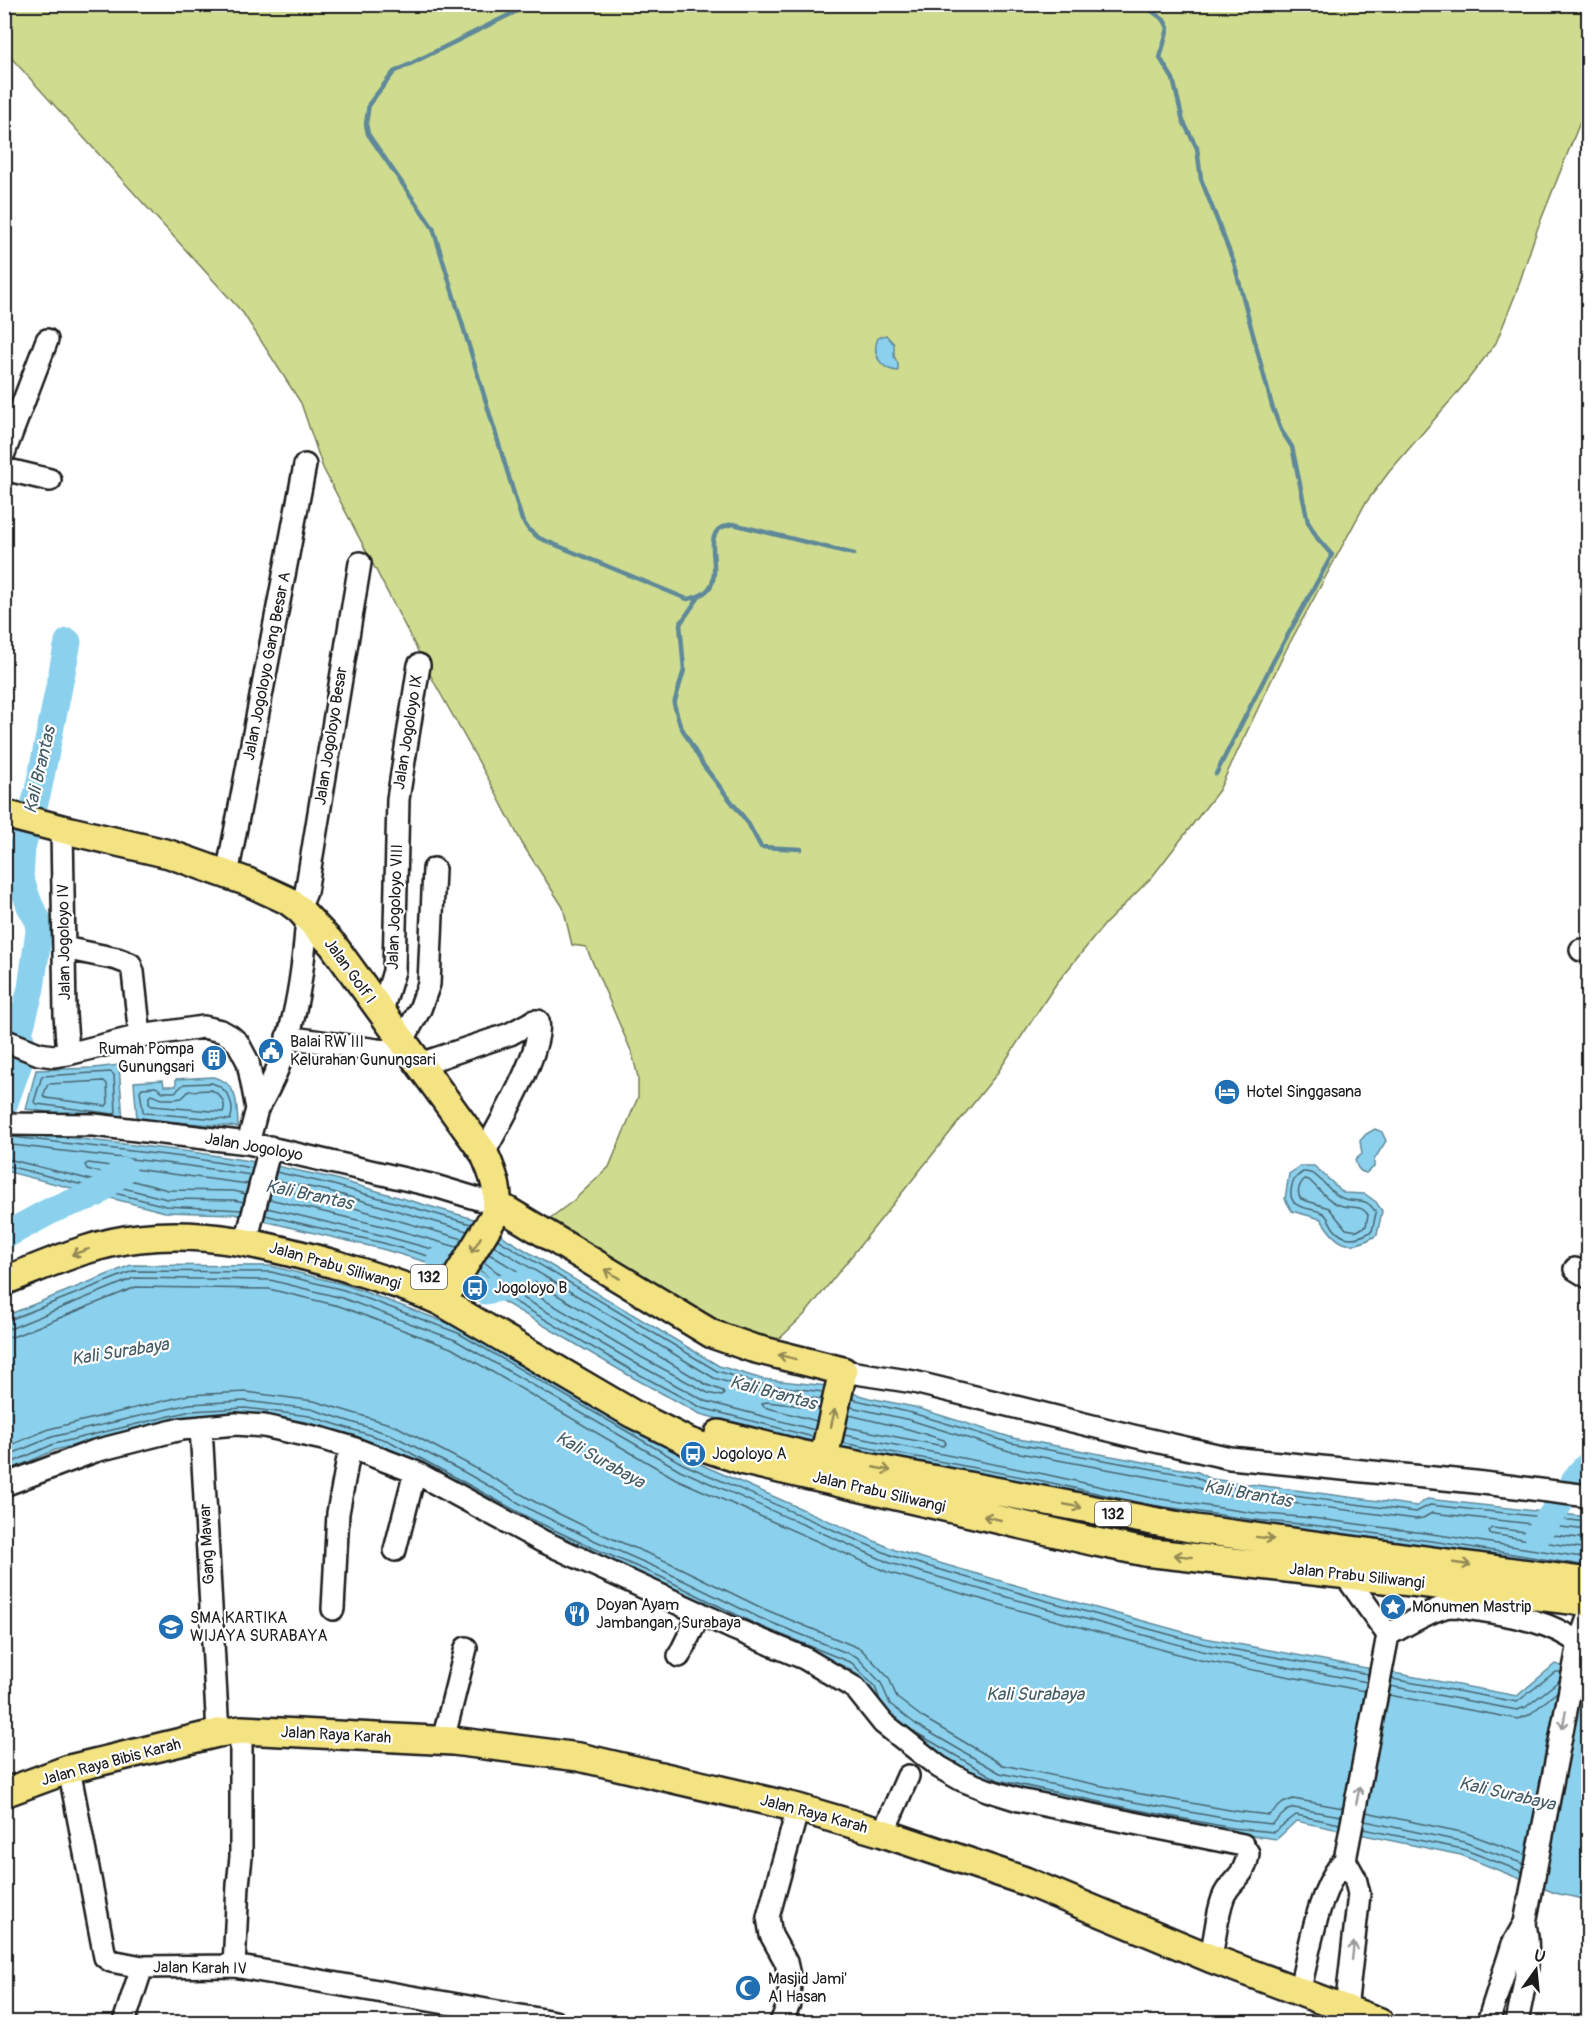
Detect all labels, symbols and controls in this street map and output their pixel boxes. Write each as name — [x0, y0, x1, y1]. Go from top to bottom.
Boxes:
street label: Jalan Jogoloyo Gang Besar A — [239, 570, 295, 762]
street label: Jalan Jogoloyo Besar — [310, 665, 352, 807]
street label: Jalan Jogoloyo IX — [389, 673, 427, 791]
water label: Kali Brantas — [19, 722, 62, 816]
street label: Jalan Jogoloyo VIII — [383, 844, 407, 970]
street label: Jalan Jogoloyo IV — [53, 883, 75, 1001]
street label: Jalan Golf I — [320, 934, 380, 1008]
place label: Balai RW III Kelurahan Gunungsari — [290, 1032, 436, 1070]
public building icon: Balai RW III Kelurahan Gunungsari — [256, 1036, 286, 1066]
place label: Rumah Pompa Gunungsari — [98, 1039, 194, 1077]
building icon: Rumah Pompa Gunungsari — [199, 1043, 229, 1073]
hotel icon: Hotel Singgasana — [1212, 1077, 1242, 1107]
place label: Hotel Singgasana — [1246, 1082, 1362, 1102]
street label: Jalan Jogoloyo — [203, 1129, 305, 1166]
water label: Kali Brantas — [263, 1175, 357, 1216]
one-way arrow — [469, 1236, 481, 1253]
street label: Jalan Prabu Siliwangi — [267, 1238, 403, 1294]
one-way arrow — [71, 1248, 90, 1259]
road number: 132 — [411, 1265, 447, 1289]
one-way arrow — [604, 1267, 621, 1279]
bus stop icon: Jogoloyo B — [460, 1273, 490, 1303]
place label: Jogoloyo B — [494, 1278, 567, 1298]
water label: Kali Surabaya — [70, 1333, 172, 1371]
one-way arrow — [778, 1351, 797, 1363]
water label: Kali Brantas — [727, 1370, 821, 1416]
one-way arrow — [828, 1409, 840, 1428]
water label: Kali Surabaya — [551, 1426, 650, 1495]
bus stop icon: Jogoloyo A — [678, 1439, 708, 1469]
place label: Jogoloyo A — [712, 1444, 787, 1464]
one-way arrow — [871, 1464, 891, 1475]
street label: Jalan Prabu Siliwangi — [811, 1467, 948, 1517]
water label: Kali Brantas — [1202, 1475, 1296, 1513]
one-way arrow — [1063, 1501, 1082, 1512]
road number: 132 — [1095, 1502, 1131, 1526]
street label: Gang Mawar — [195, 1503, 219, 1585]
one-way arrow — [982, 1511, 1001, 1523]
one-way arrow — [1255, 1533, 1275, 1544]
one-way arrow — [1173, 1550, 1193, 1561]
street label: Jalan Prabu Siliwangi — [1288, 1559, 1426, 1593]
one-way arrow — [1452, 1559, 1472, 1570]
place icon: Monumen Mastrip — [1378, 1592, 1408, 1622]
place label: Doyan Ayam Jambangan, Surabaya — [596, 1595, 741, 1633]
place label: Monumen Mastrip — [1412, 1597, 1532, 1617]
restaurant icon: Doyan Ayam Jambangan, Surabaya — [562, 1599, 592, 1629]
place label: SMA KARTIKA WIJAYA SURABAYA — [190, 1608, 328, 1646]
school or university icon: SMA KARTIKA WIJAYA SURABAYA — [156, 1612, 186, 1642]
water label: Kali Surabaya — [986, 1683, 1086, 1706]
one-way arrow — [1558, 1710, 1569, 1729]
street label: Jalan Raya Karah — [280, 1722, 392, 1748]
street label: Jalan Raya Bibis Karah — [39, 1734, 183, 1790]
water label: Kali Surabaya — [1457, 1772, 1559, 1817]
one-way arrow — [1353, 1786, 1364, 1806]
street label: Jalan Raya Karah — [758, 1790, 870, 1838]
north arrow — [1506, 1940, 1566, 2000]
one-way arrow — [1347, 1941, 1358, 1961]
text: U — [1532, 1945, 1548, 1968]
street label: Jalan Karah IV — [153, 1957, 247, 1979]
place label: Masjid Jami' Al Hasan — [768, 1969, 847, 2007]
mosque icon: Masjid Jami' Al Hasan — [733, 1973, 763, 2003]

